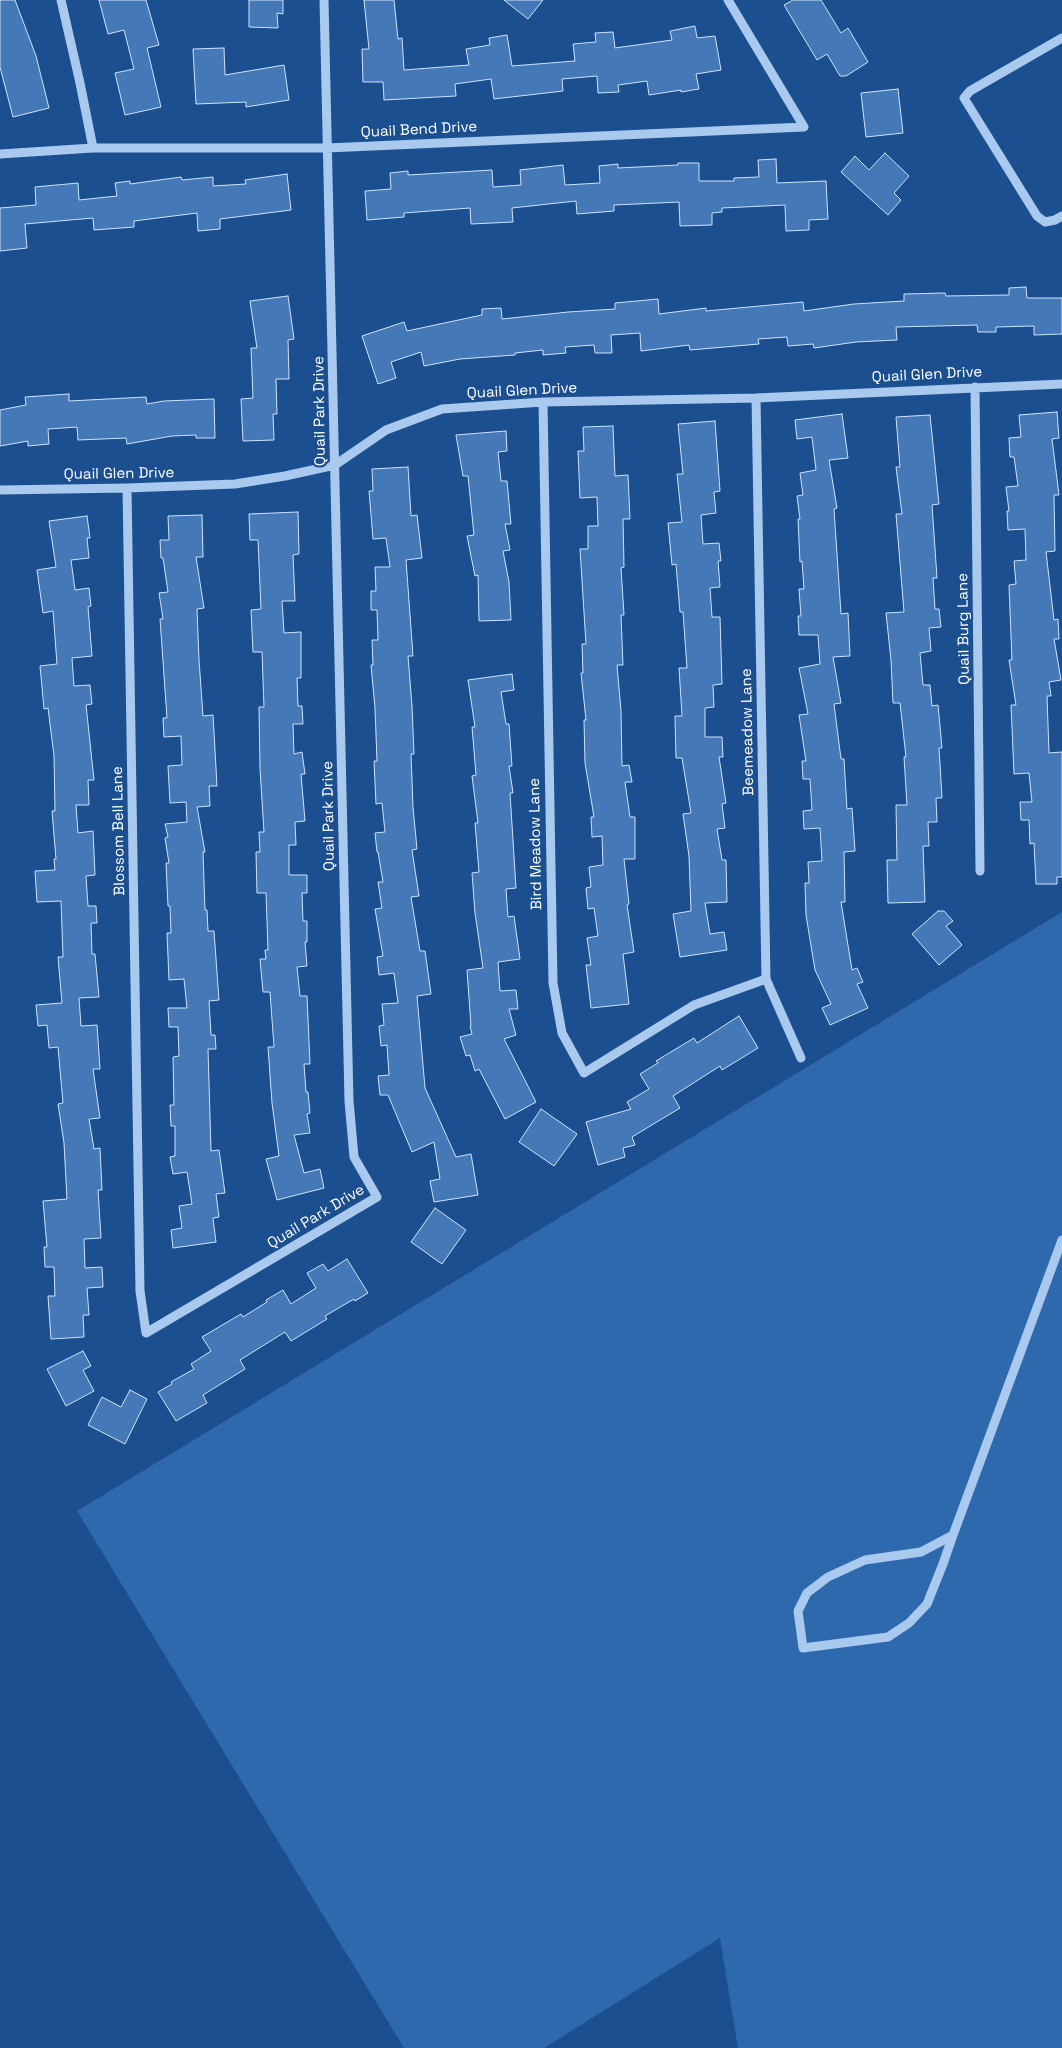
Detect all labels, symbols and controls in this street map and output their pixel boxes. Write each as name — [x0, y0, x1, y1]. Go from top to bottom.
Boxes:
street label: Quail Bend Drive — [360, 118, 478, 142]
street label: Quail Park Drive — [310, 356, 330, 466]
street label: Quail Glen Drive — [871, 363, 983, 387]
street label: Quail Glen Drive — [466, 379, 578, 403]
street label: Quail Glen Drive — [64, 464, 174, 484]
street label: Quail Burg Lane — [954, 573, 974, 685]
street label: Beemeadow Lane — [738, 668, 758, 796]
street label: Quail Park Drive — [319, 761, 339, 871]
street label: Blossom Bell Lane — [109, 766, 129, 896]
street label: Bird Meadow Lane — [526, 778, 546, 910]
street label: Quail Park Drive — [264, 1181, 368, 1253]

